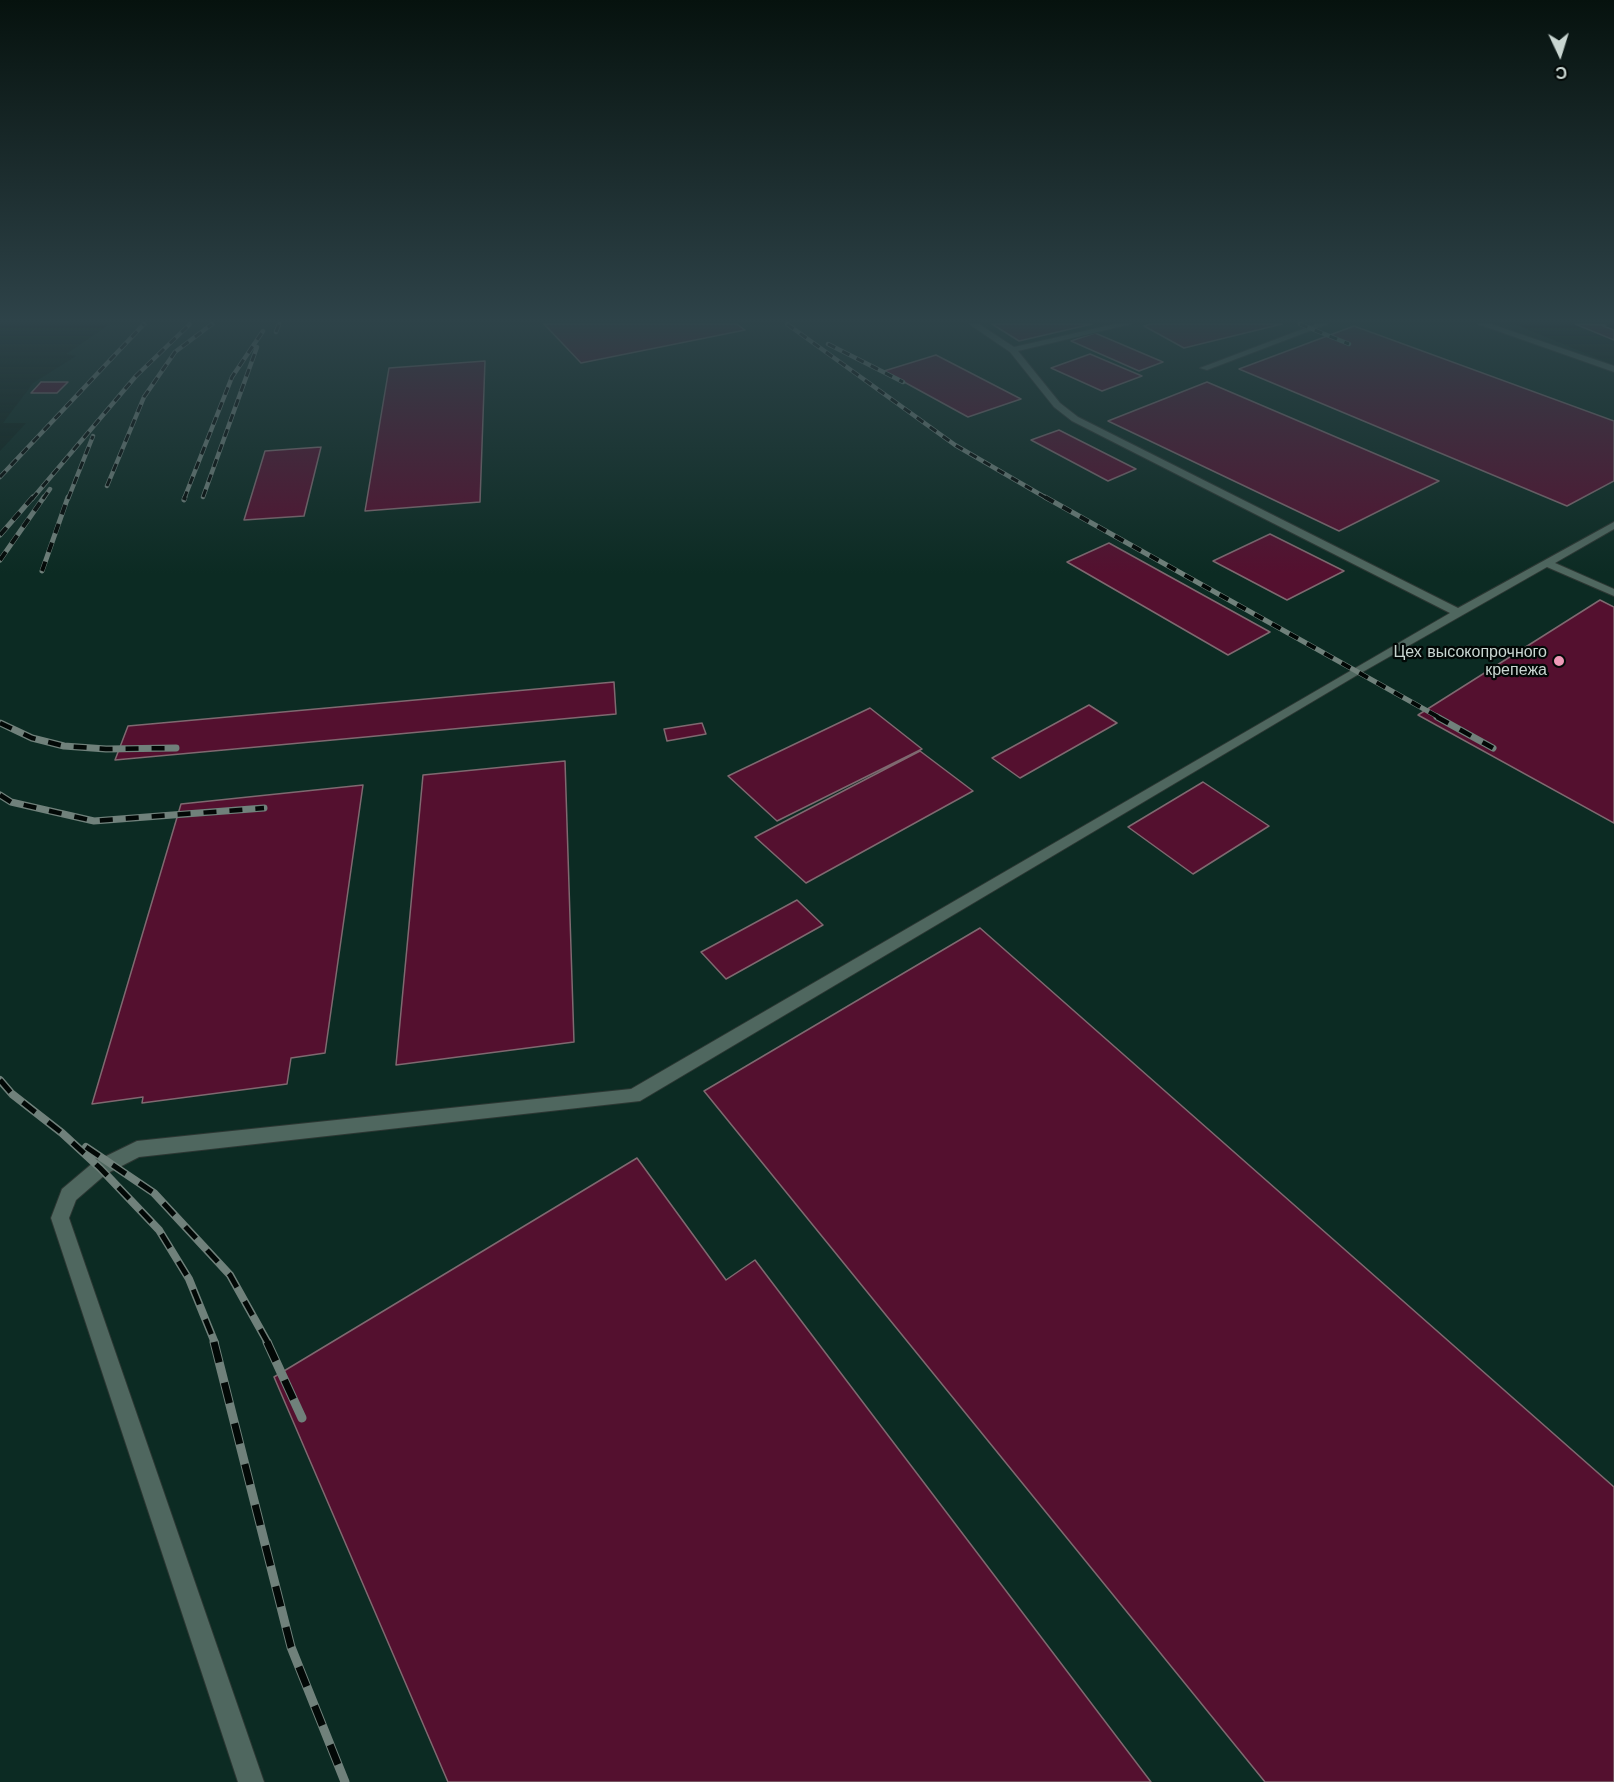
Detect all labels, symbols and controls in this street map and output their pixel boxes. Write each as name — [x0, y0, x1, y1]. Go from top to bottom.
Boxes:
north arrow — [1530, 24, 1590, 84]
text: С — [1555, 63, 1568, 82]
place label: Цех высокопрочного крепежа — [1393, 642, 1547, 680]
marker: Цех высокопрочного крепежа — [1552, 654, 1566, 668]

